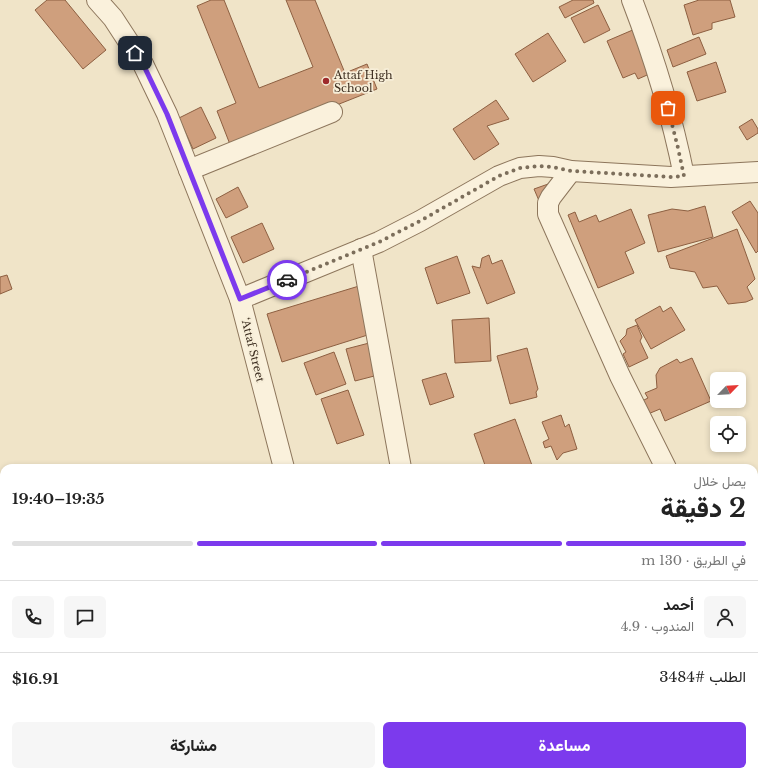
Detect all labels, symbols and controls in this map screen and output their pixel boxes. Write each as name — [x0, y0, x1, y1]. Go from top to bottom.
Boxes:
pin — [118, 36, 152, 70]
icon: home — [124, 42, 146, 64]
place label: Attaf High School — [333, 68, 393, 95]
marker: Attaf High School — [321, 76, 331, 86]
pin — [651, 91, 685, 125]
icon: bag — [657, 97, 679, 119]
courier — [267, 260, 307, 300]
icon: car — [276, 269, 298, 291]
street label: ‘Attaf Street — [238, 316, 268, 384]
north arrow — [710, 372, 746, 408]
map controls — [710, 372, 746, 452]
button: locate — [710, 416, 746, 452]
text: يصل خلال — [693, 473, 746, 490]
text: 19:35–19:40 — [12, 489, 105, 508]
text: 2 دقيقة — [661, 492, 746, 524]
text: في الطريق · 130 m — [641, 552, 746, 569]
text: أحمد — [663, 595, 694, 614]
button: phone — [12, 596, 54, 638]
button: chat — [64, 596, 106, 638]
button: person — [704, 596, 746, 638]
text: المندوب · 4.9 — [621, 618, 694, 635]
text: الطلب #3484 — [659, 667, 746, 686]
text: $16.91 — [12, 669, 59, 688]
button: مشاركة — [12, 722, 375, 768]
button: مساعدة — [383, 722, 746, 768]

